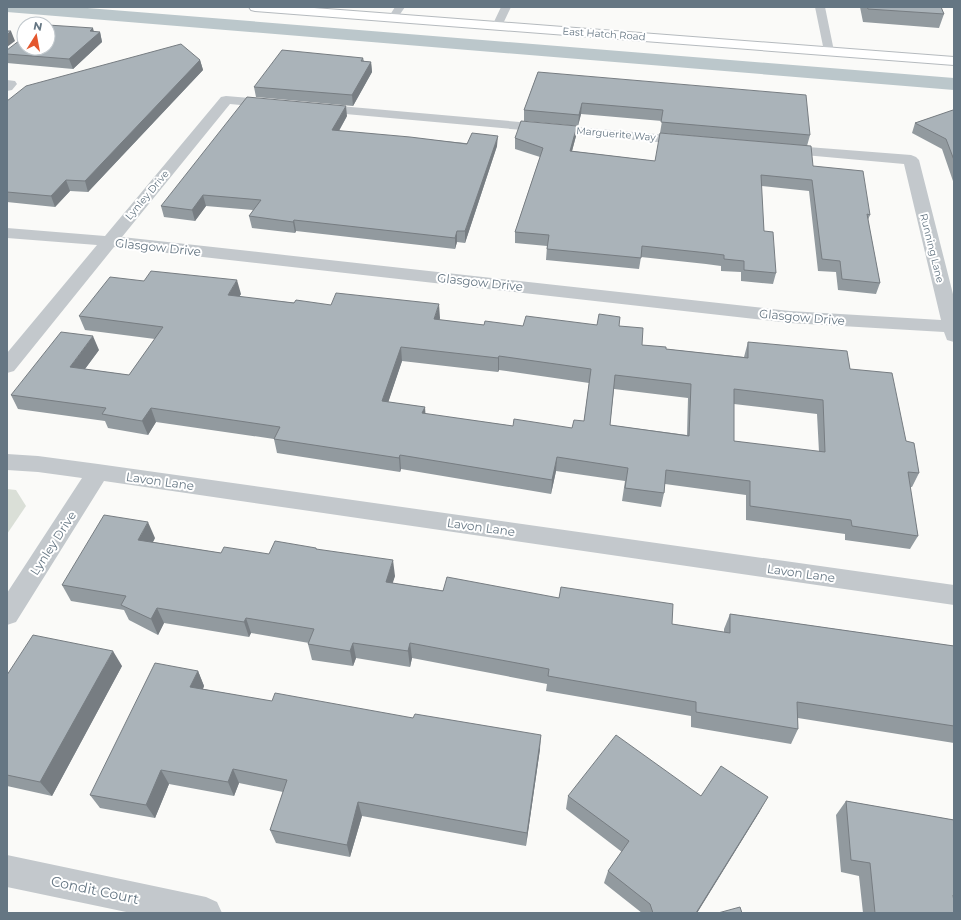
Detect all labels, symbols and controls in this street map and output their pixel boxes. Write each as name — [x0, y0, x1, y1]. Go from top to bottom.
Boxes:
north arrow — [16, 16, 56, 56]
text: N — [32, 18, 44, 34]
street label: East Hatch Road — [562, 25, 646, 43]
street label: Marguerite Way — [576, 124, 657, 144]
street label: Lynley Drive — [122, 167, 172, 223]
street label: Running Lane — [917, 212, 947, 284]
street label: Glasgow Drive — [114, 235, 202, 259]
street label: Glasgow Drive — [436, 270, 524, 294]
street label: Glasgow Drive — [758, 306, 846, 328]
street label: Lavon Lane — [125, 469, 195, 493]
street label: Lynley Drive — [27, 508, 79, 578]
street label: Lavon Lane — [446, 515, 516, 539]
street label: Lavon Lane — [766, 561, 836, 585]
street label: Condit Court — [49, 872, 141, 908]

